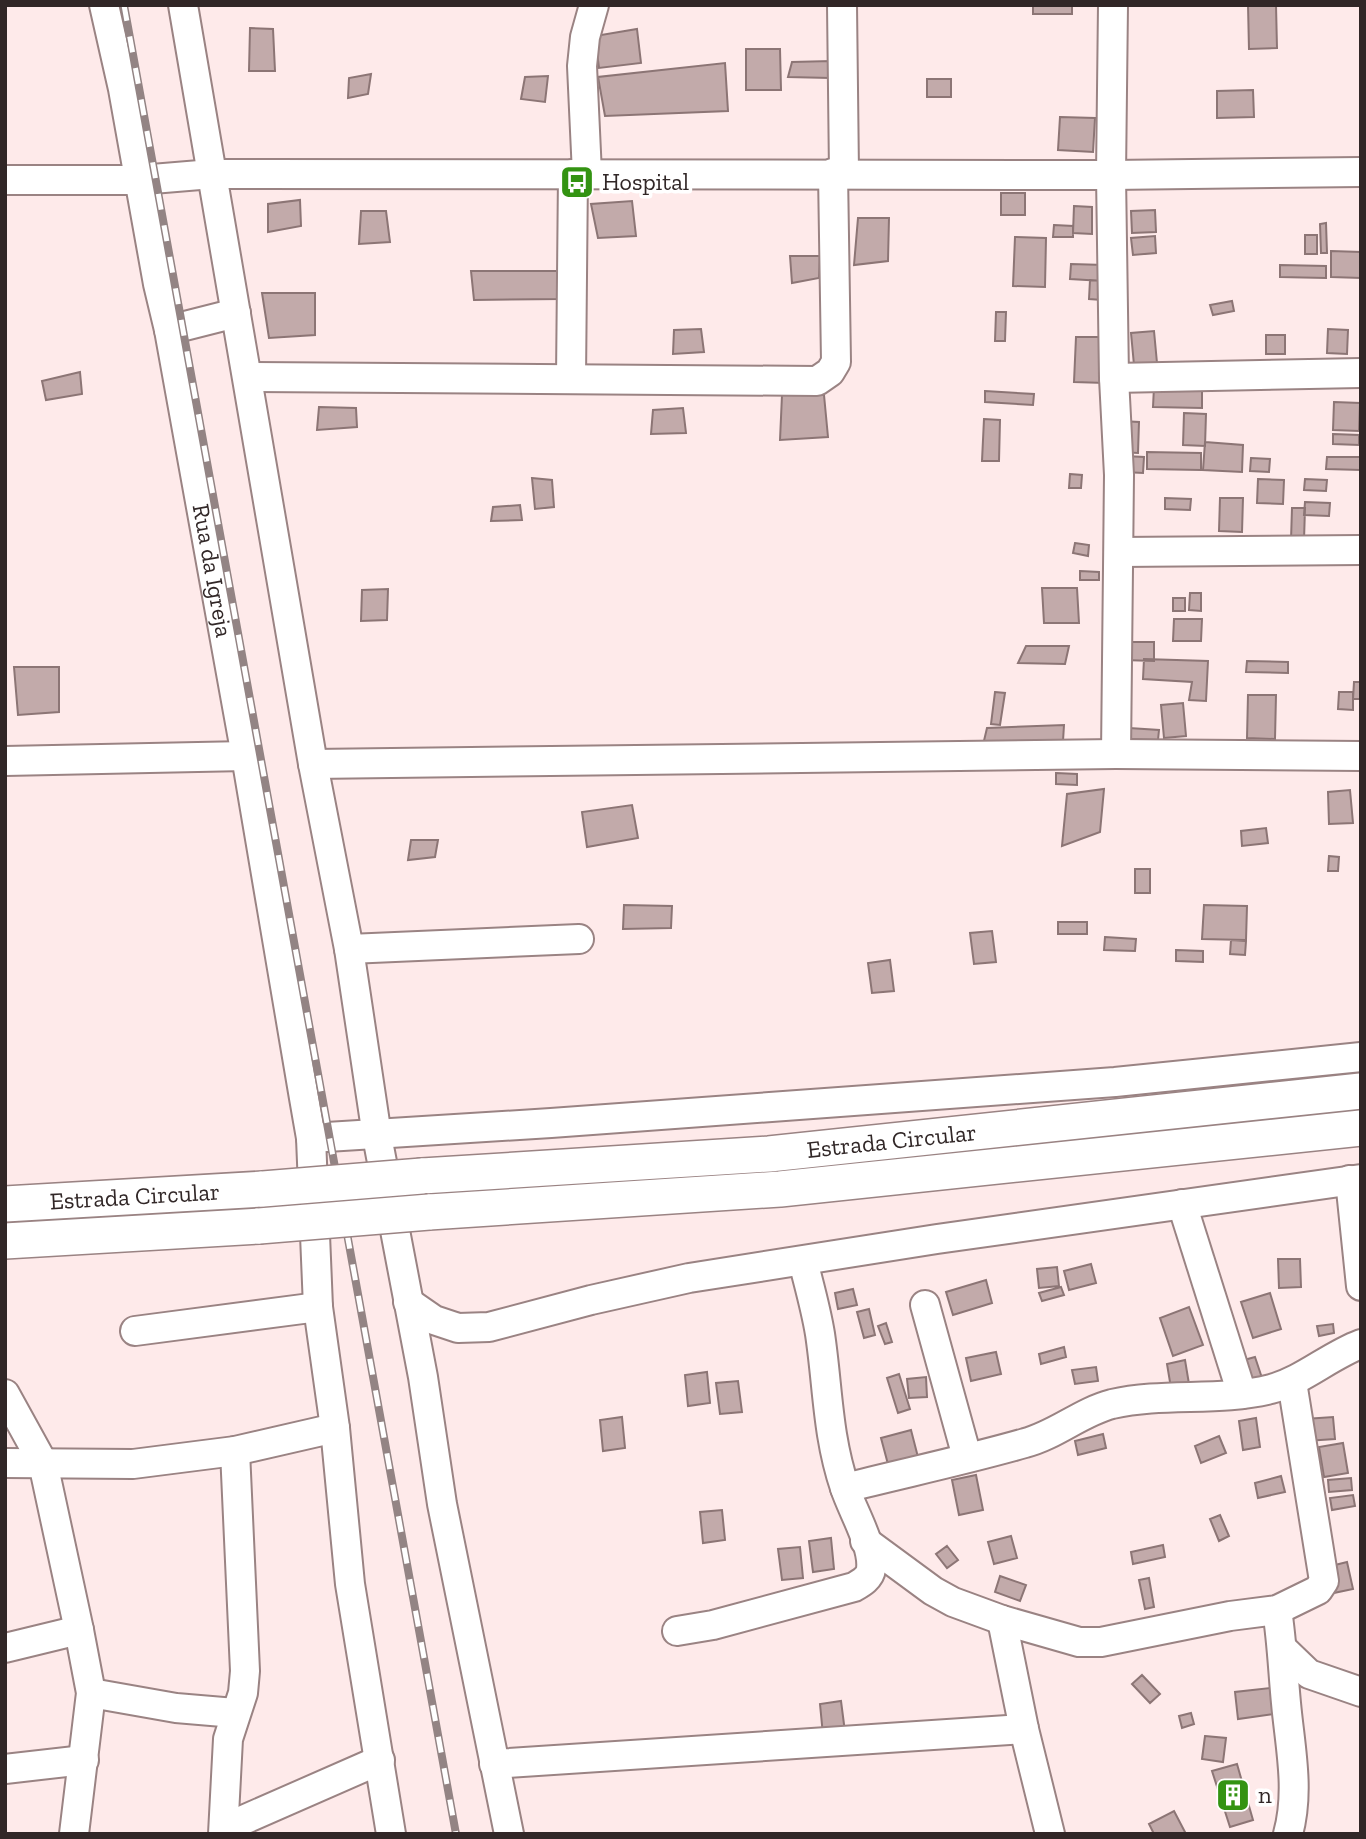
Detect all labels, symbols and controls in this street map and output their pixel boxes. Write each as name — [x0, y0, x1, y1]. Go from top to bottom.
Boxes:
bus stop icon: Hospital — [558, 163, 596, 201]
place label: Hospital — [602, 167, 689, 196]
street label: Rua da Igreja — [187, 502, 239, 640]
street label: Estrada Circular — [805, 1117, 978, 1164]
street label: Estrada Circular — [49, 1177, 221, 1215]
building icon: n — [1214, 1776, 1252, 1814]
place label: n — [1258, 1780, 1272, 1809]

